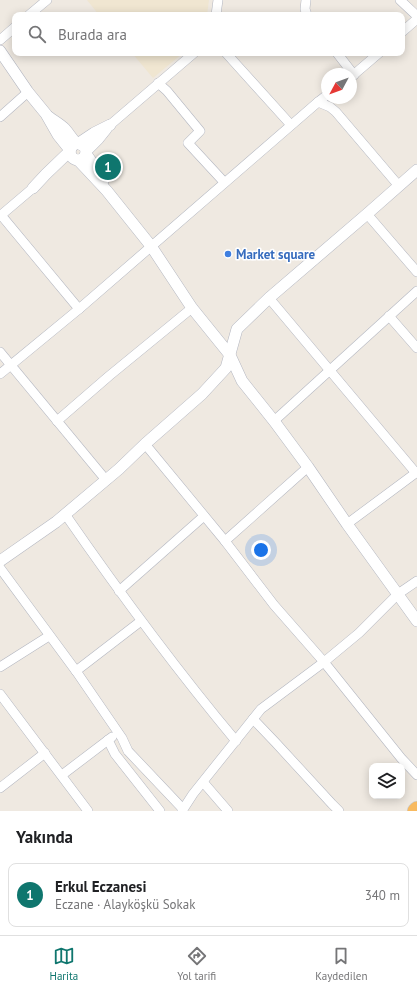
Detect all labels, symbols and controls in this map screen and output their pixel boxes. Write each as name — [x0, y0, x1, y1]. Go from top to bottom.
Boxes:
search box — [12, 12, 405, 56]
icon: search — [26, 23, 48, 45]
text: Burada ara — [58, 25, 127, 44]
north arrow — [321, 68, 357, 104]
pin: 1 — [95, 152, 121, 182]
place label: Market square — [236, 246, 316, 263]
marker: Market square — [223, 249, 233, 259]
your location — [251, 540, 271, 560]
map controls — [369, 763, 405, 799]
button: layers — [369, 763, 405, 799]
text: Yakında — [16, 826, 73, 848]
text: Erkul Eczanesi — [55, 877, 146, 896]
text: 1 — [26, 887, 34, 904]
text: 340 m — [365, 887, 400, 904]
text: Eczane · Alayköşkü Sokak — [55, 896, 196, 913]
tab: Harita — [50, 945, 78, 983]
tab: Yol tarifi — [177, 945, 216, 983]
tab: Kaydedilen — [315, 945, 367, 983]

